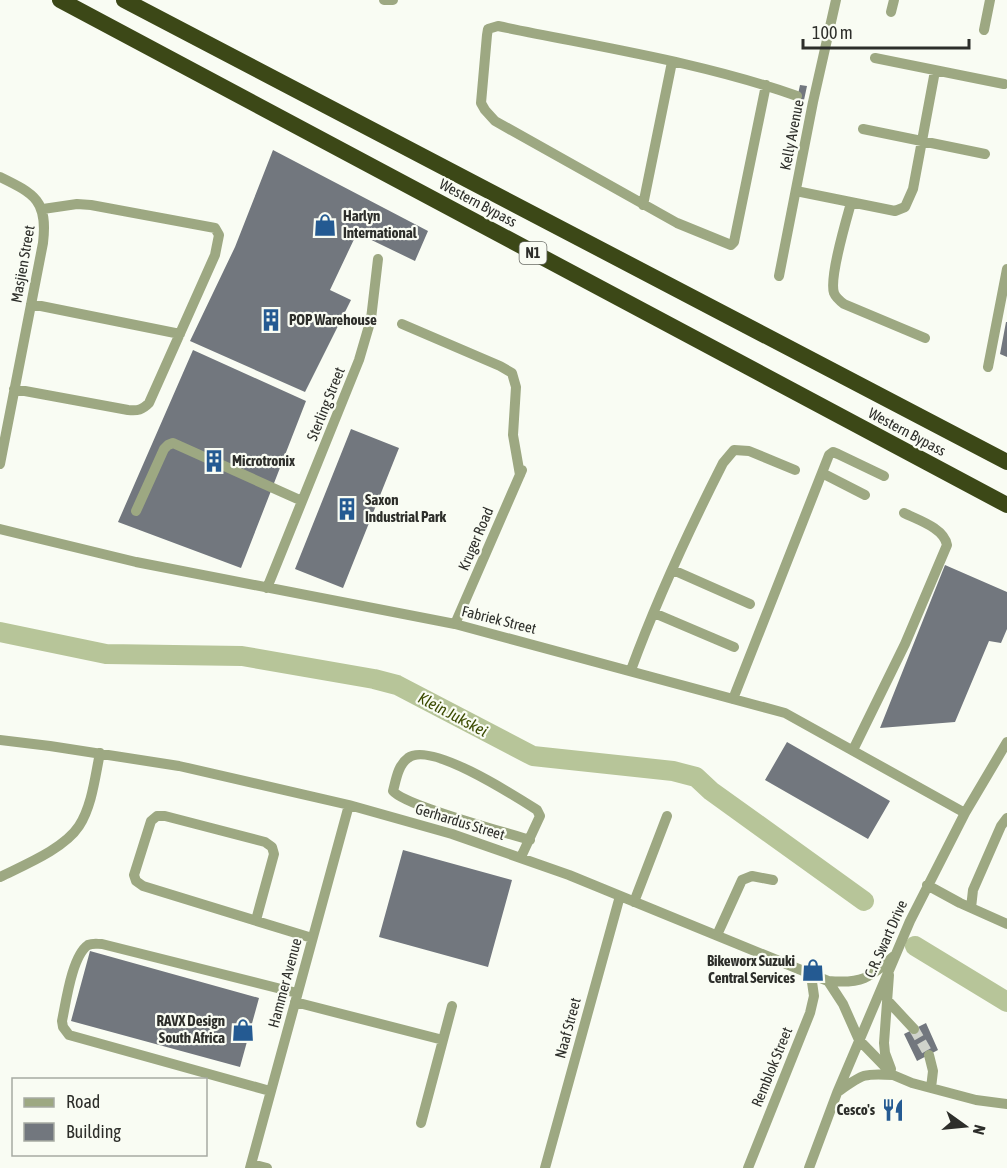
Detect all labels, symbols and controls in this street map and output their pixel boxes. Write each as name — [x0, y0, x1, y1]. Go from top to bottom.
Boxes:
scale bar — [803, 12, 970, 50]
text: 100 m — [812, 22, 853, 43]
street label: Kelly Avenue — [776, 98, 807, 172]
street label: Western Bypass — [437, 175, 520, 230]
place label: Harlyn International — [343, 207, 418, 241]
shop icon: Harlyn International — [312, 212, 338, 238]
street label: Masjien Street — [7, 224, 38, 304]
road number: N1 — [520, 242, 546, 264]
building icon: POP Warehouse — [258, 307, 284, 333]
place label: POP Warehouse — [289, 311, 377, 328]
street label: Sterling Street — [303, 365, 348, 443]
street label: Western Bypass — [866, 404, 949, 459]
building icon: Microtronix — [201, 448, 227, 474]
place label: Microtronix — [232, 452, 295, 469]
place label: Saxon Industrial Park — [365, 491, 446, 525]
building icon: Saxon Industrial Park — [334, 496, 360, 522]
street label: Kruger Road — [455, 505, 496, 573]
street label: Fabriek Street — [460, 602, 538, 637]
water label: Klein Jukskei — [415, 688, 491, 740]
street label: Gerhardus Street — [413, 800, 507, 843]
street label: C.R. Swart Drive — [861, 897, 910, 980]
street label: Hammer Avenue — [264, 936, 305, 1030]
place label: Bikeworx Suzuki Central Services — [707, 952, 796, 986]
shop icon: Bikeworx Suzuki Central Services — [800, 957, 826, 983]
street label: Naaf Street — [551, 996, 584, 1060]
place label: RAVX Design South Africa — [157, 1012, 225, 1046]
shop icon: RAVX Design South Africa — [230, 1017, 256, 1043]
street label: Remblok Street — [748, 1024, 795, 1109]
legend — [12, 1078, 207, 1156]
text: Road — [66, 1091, 100, 1112]
north arrow — [935, 1096, 995, 1156]
restaurant icon: Cesco's — [880, 1097, 906, 1123]
place label: Cesco's — [836, 1101, 876, 1118]
text: Building — [66, 1121, 121, 1142]
text: N — [970, 1123, 989, 1137]

